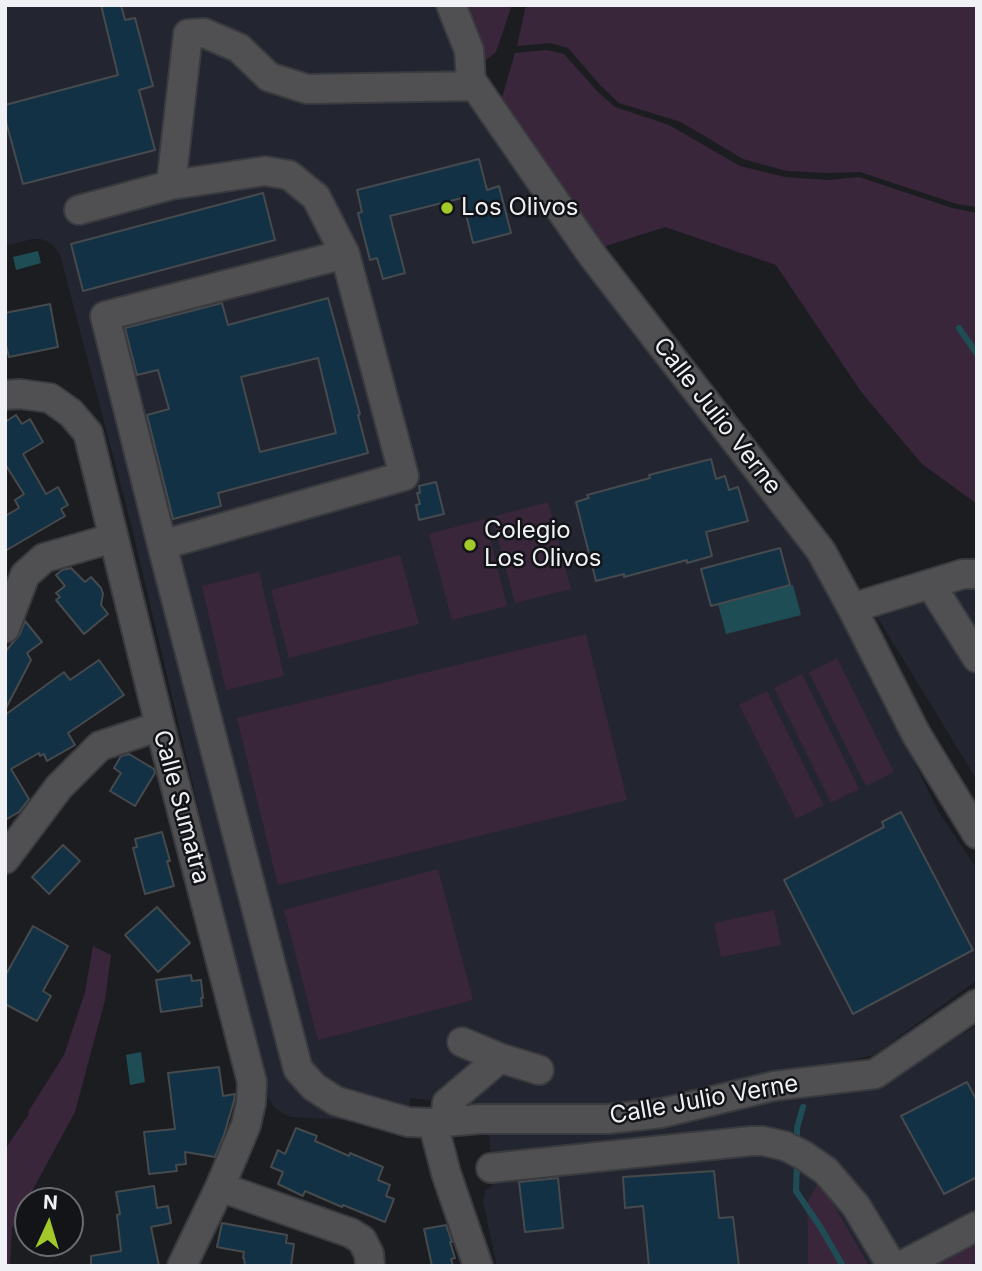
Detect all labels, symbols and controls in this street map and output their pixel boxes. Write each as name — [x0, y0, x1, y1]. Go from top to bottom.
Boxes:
place label: Los Olivos — [461, 194, 578, 222]
marker: Los Olivos — [439, 200, 455, 216]
street label: Calle Julio Verne — [647, 332, 787, 500]
place label: Colegio Los Olivos — [484, 517, 601, 573]
marker: Colegio Los Olivos — [462, 537, 478, 553]
street label: Calle Sumatra — [147, 727, 215, 887]
street label: Calle Julio Verne — [607, 1069, 801, 1131]
north arrow — [14, 1187, 84, 1257]
text: N — [42, 1191, 58, 1215]

